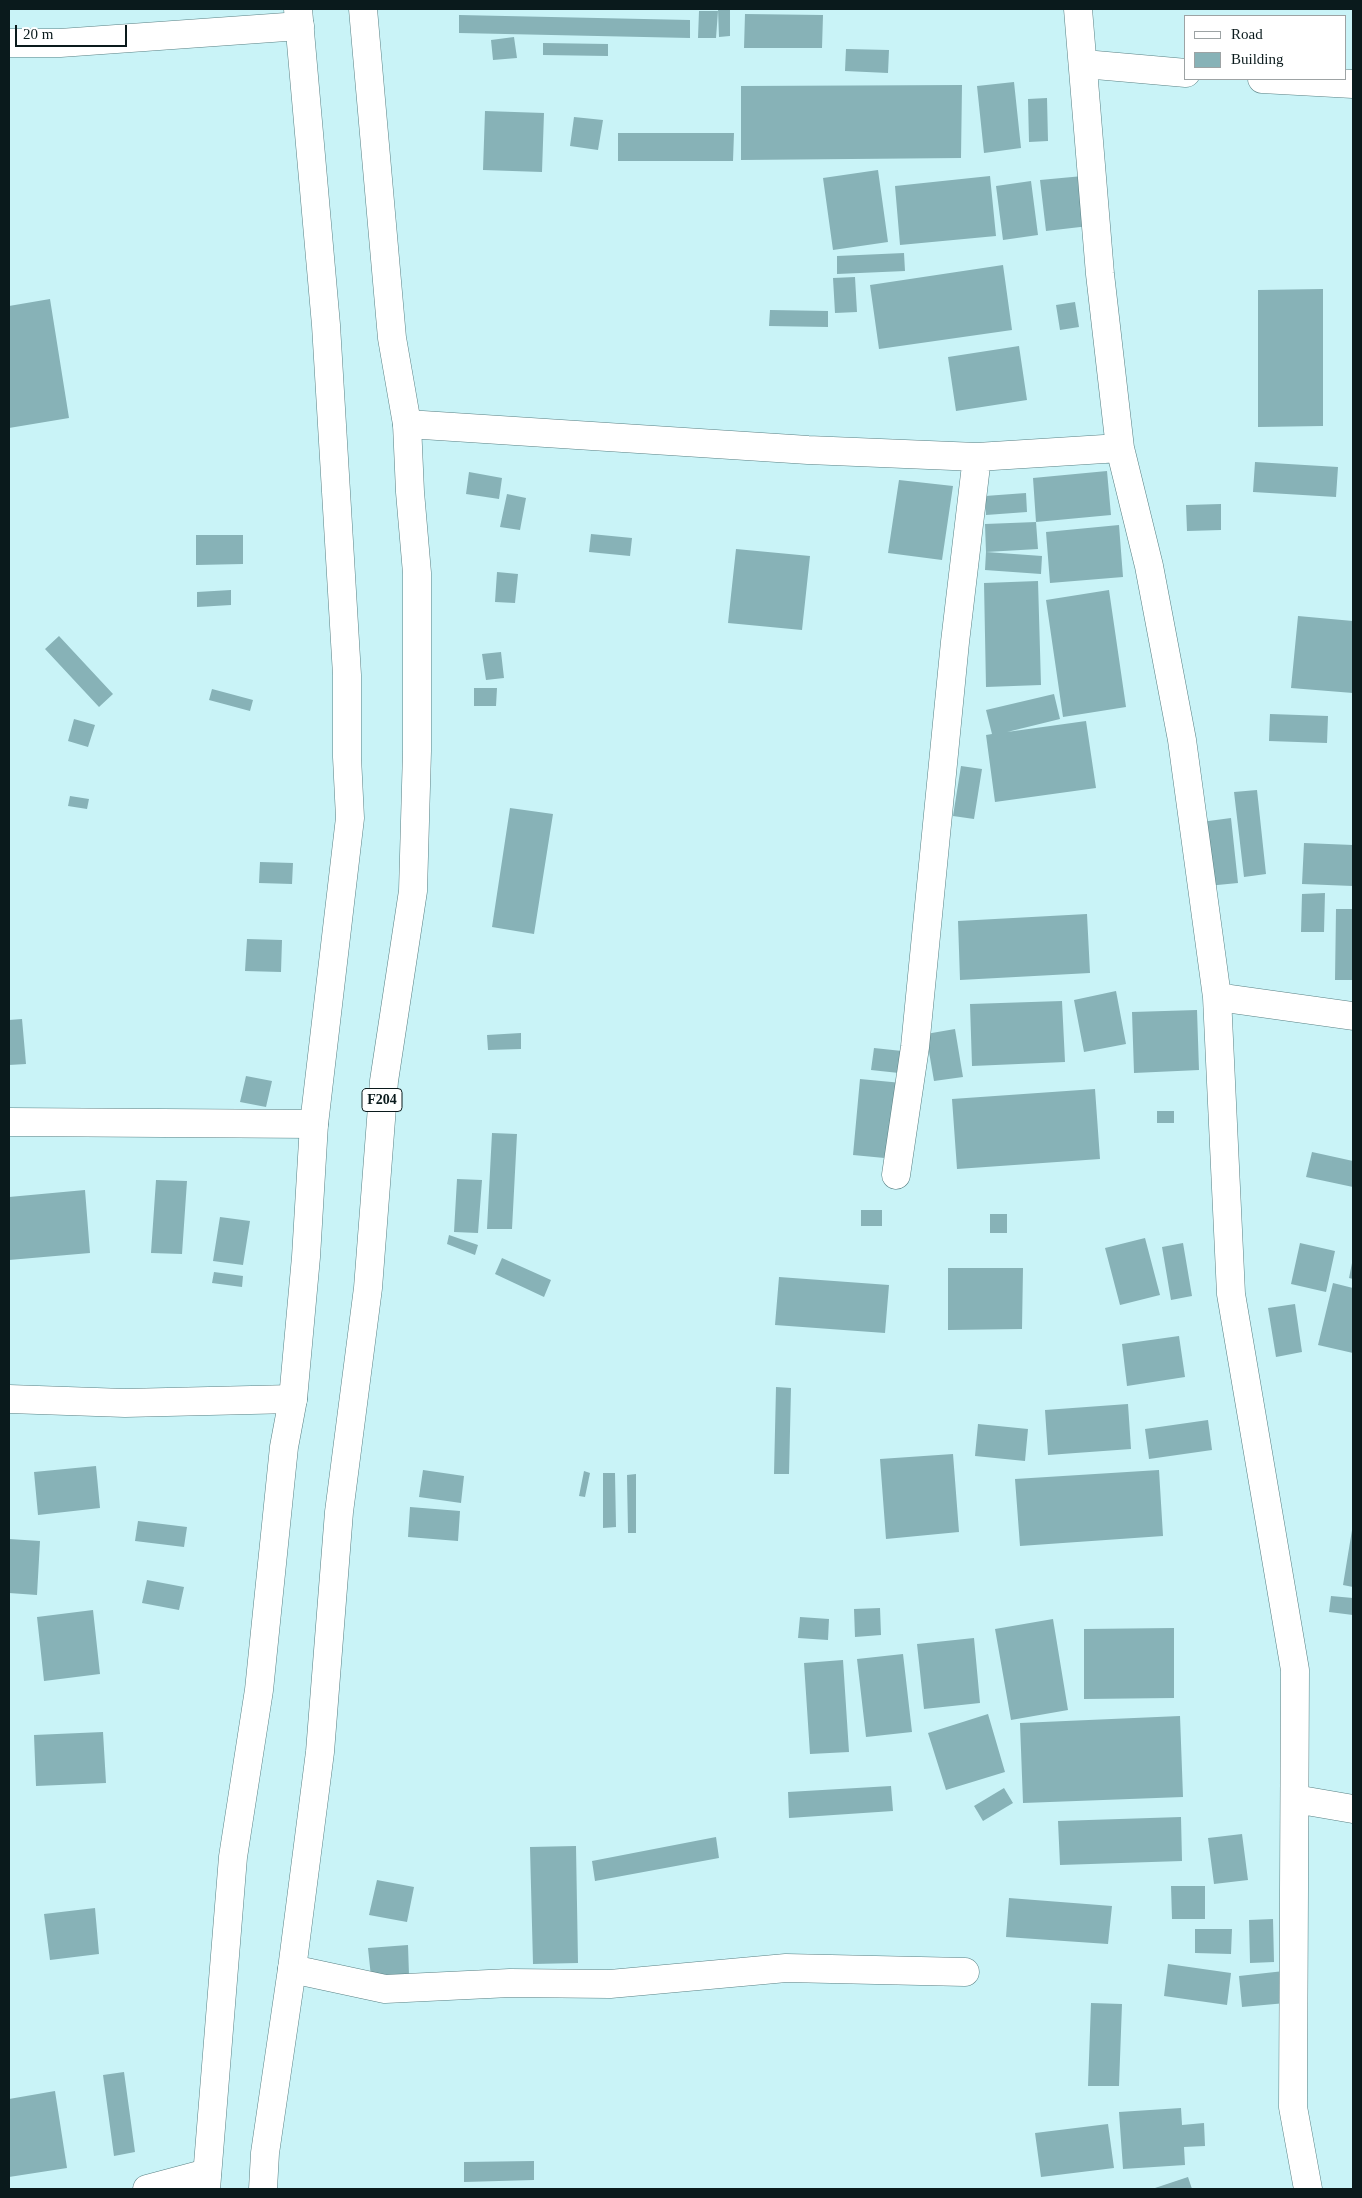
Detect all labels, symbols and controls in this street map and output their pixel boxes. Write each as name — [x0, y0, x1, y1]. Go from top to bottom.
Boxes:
scale bar — [18, 15, 130, 47]
legend — [1184, 15, 1347, 80]
text: 20 m — [23, 26, 53, 42]
text: Road — [1231, 26, 1263, 42]
text: Building — [1231, 51, 1284, 67]
road number: F204 — [362, 1088, 402, 1112]

